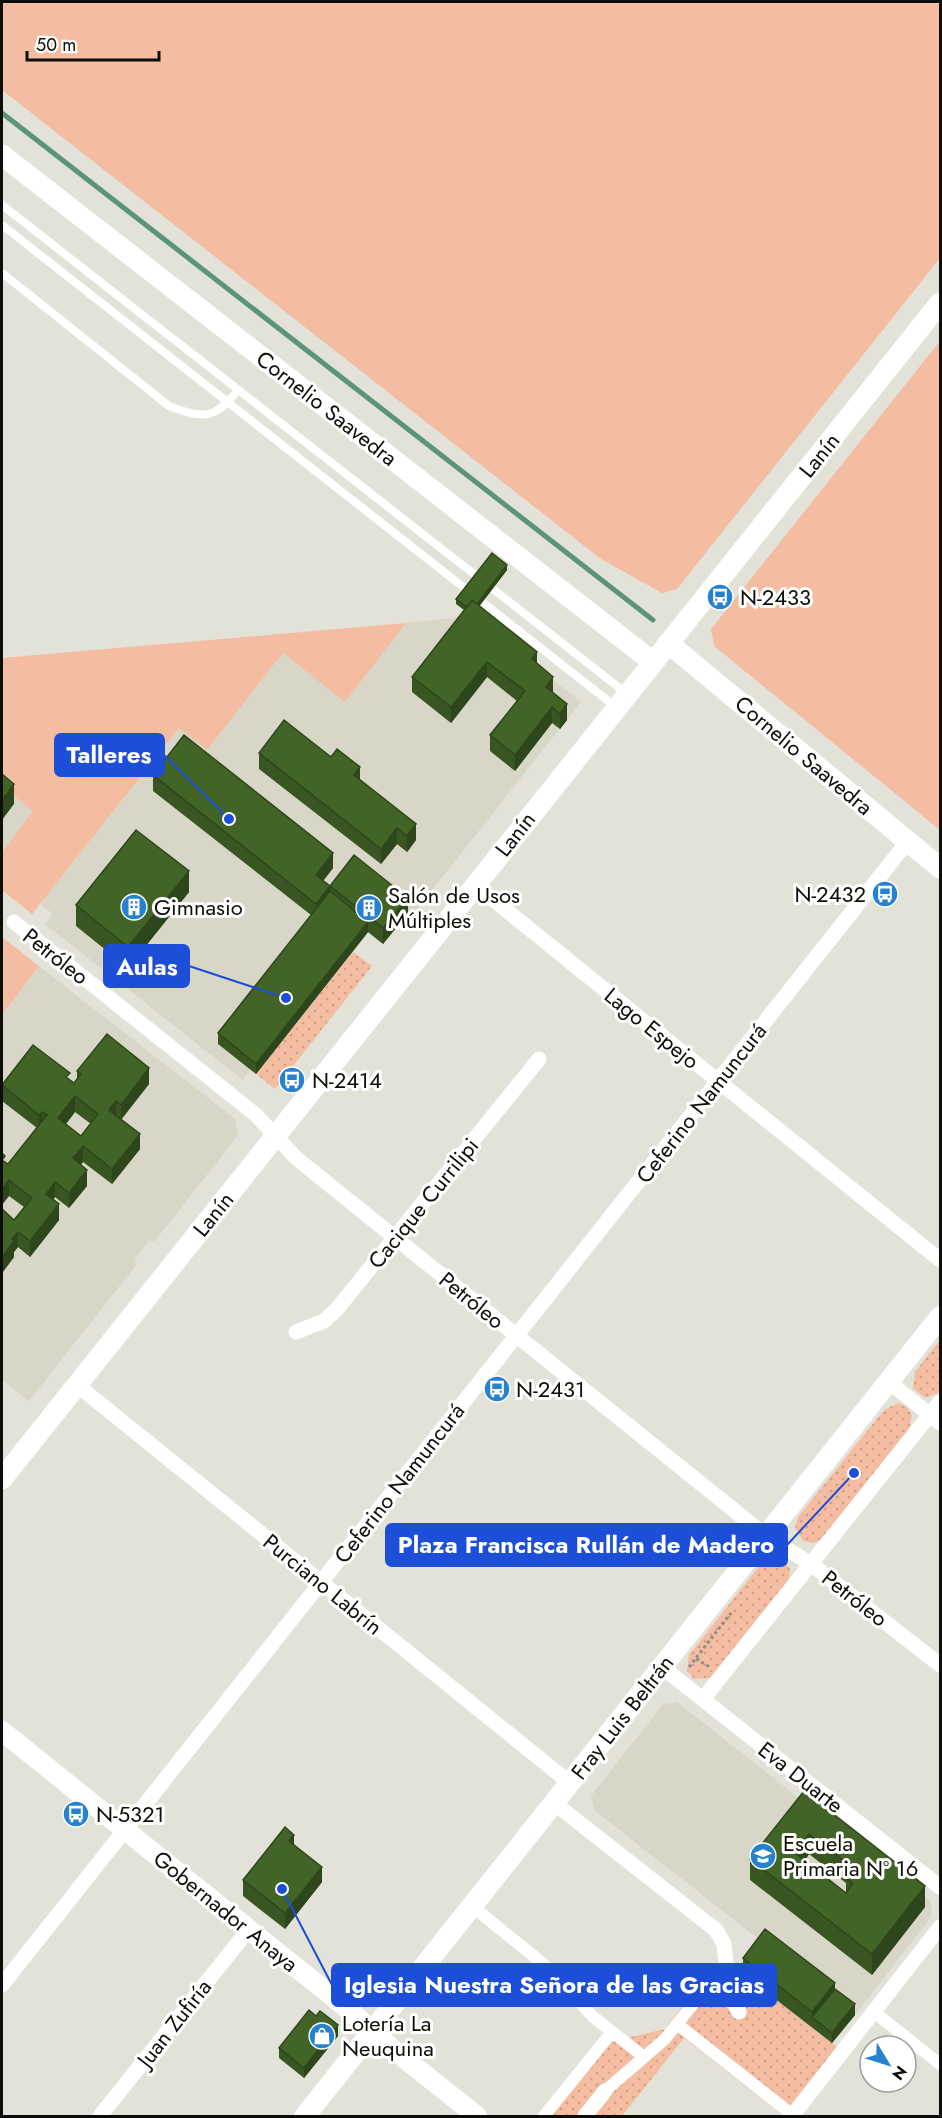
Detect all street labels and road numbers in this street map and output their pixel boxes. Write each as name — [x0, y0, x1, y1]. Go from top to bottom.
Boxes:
street label: Cornelio Saavedra — [250, 343, 404, 473]
street label: Lanín — [791, 426, 847, 484]
street label: Cornelio Saavedra — [728, 688, 880, 822]
street label: Lanín — [487, 805, 543, 863]
street label: Petróleo — [16, 920, 96, 992]
street label: Lago Espejo — [598, 980, 706, 1076]
street label: Ceferino Namuncurá — [628, 1016, 774, 1190]
street label: Cacique Currilipi — [360, 1131, 486, 1275]
street label: Lanín — [185, 1185, 241, 1243]
street label: Petróleo — [433, 1264, 511, 1336]
street label: Ceferino Namuncurá — [326, 1396, 472, 1570]
street label: Purciano Labrín — [257, 1526, 389, 1642]
street label: Petróleo — [815, 1562, 895, 1634]
street label: Fray Luis Beltrán — [563, 1648, 681, 1786]
street label: Eva Duarte — [752, 1734, 850, 1820]
street label: Gobernador Anaya — [147, 1843, 305, 1979]
street label: Juan Zufiría — [127, 1972, 219, 2076]

